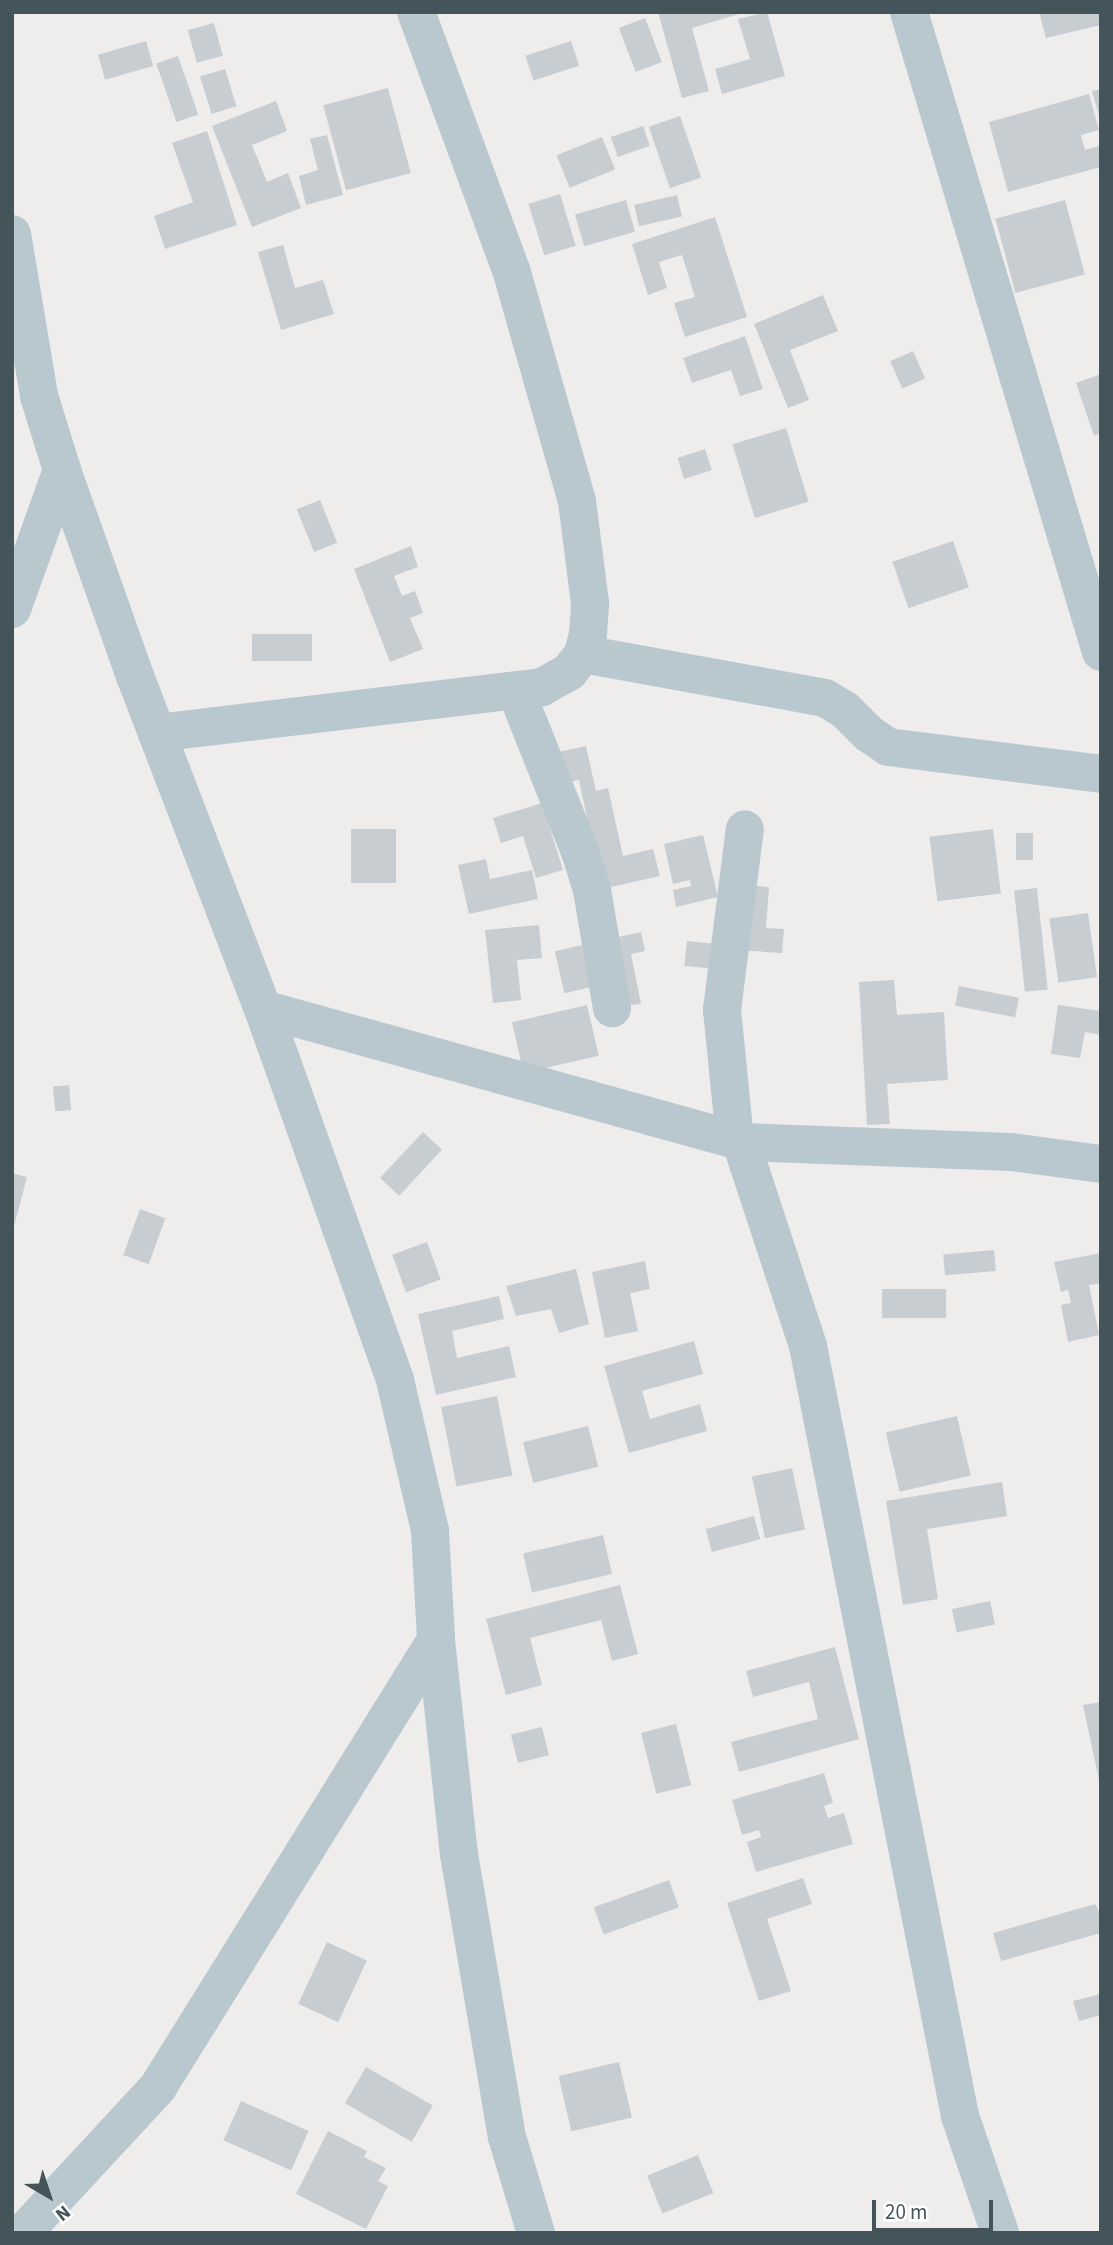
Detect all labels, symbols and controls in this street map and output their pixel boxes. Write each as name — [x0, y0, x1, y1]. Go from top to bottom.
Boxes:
north arrow — [14, 2161, 84, 2231]
scale bar — [875, 2186, 996, 2230]
text: 20 m — [885, 2197, 927, 2227]
text: N — [49, 2198, 76, 2227]

